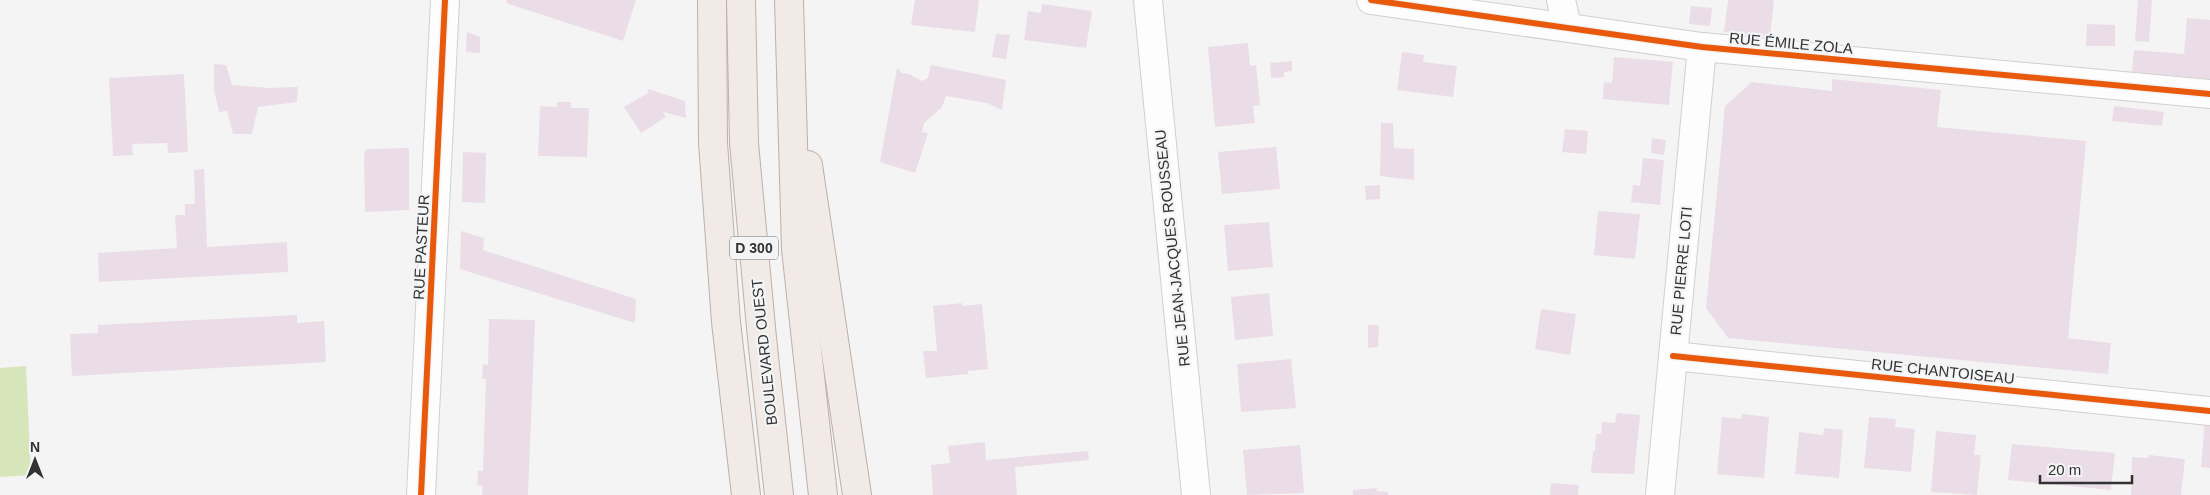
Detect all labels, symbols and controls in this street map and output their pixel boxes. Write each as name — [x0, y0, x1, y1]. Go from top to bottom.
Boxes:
street label: RUE ÉMILE ZOLA — [1728, 29, 1854, 57]
street label: RUE JEAN-JACQUES ROUSSEAU — [1151, 129, 1193, 367]
street label: RUE PASTEUR — [410, 194, 432, 300]
street label: RUE PIERRE LOTI — [1667, 206, 1695, 336]
road number: D 300 — [730, 237, 778, 260]
street label: BOULEVARD OUEST — [748, 278, 780, 426]
street label: RUE CHANTOISEAU — [1871, 355, 2015, 387]
north arrow — [10, 435, 60, 485]
text: N — [30, 439, 40, 455]
scale bar — [2040, 452, 2132, 484]
text: 20 m — [2048, 461, 2081, 478]

